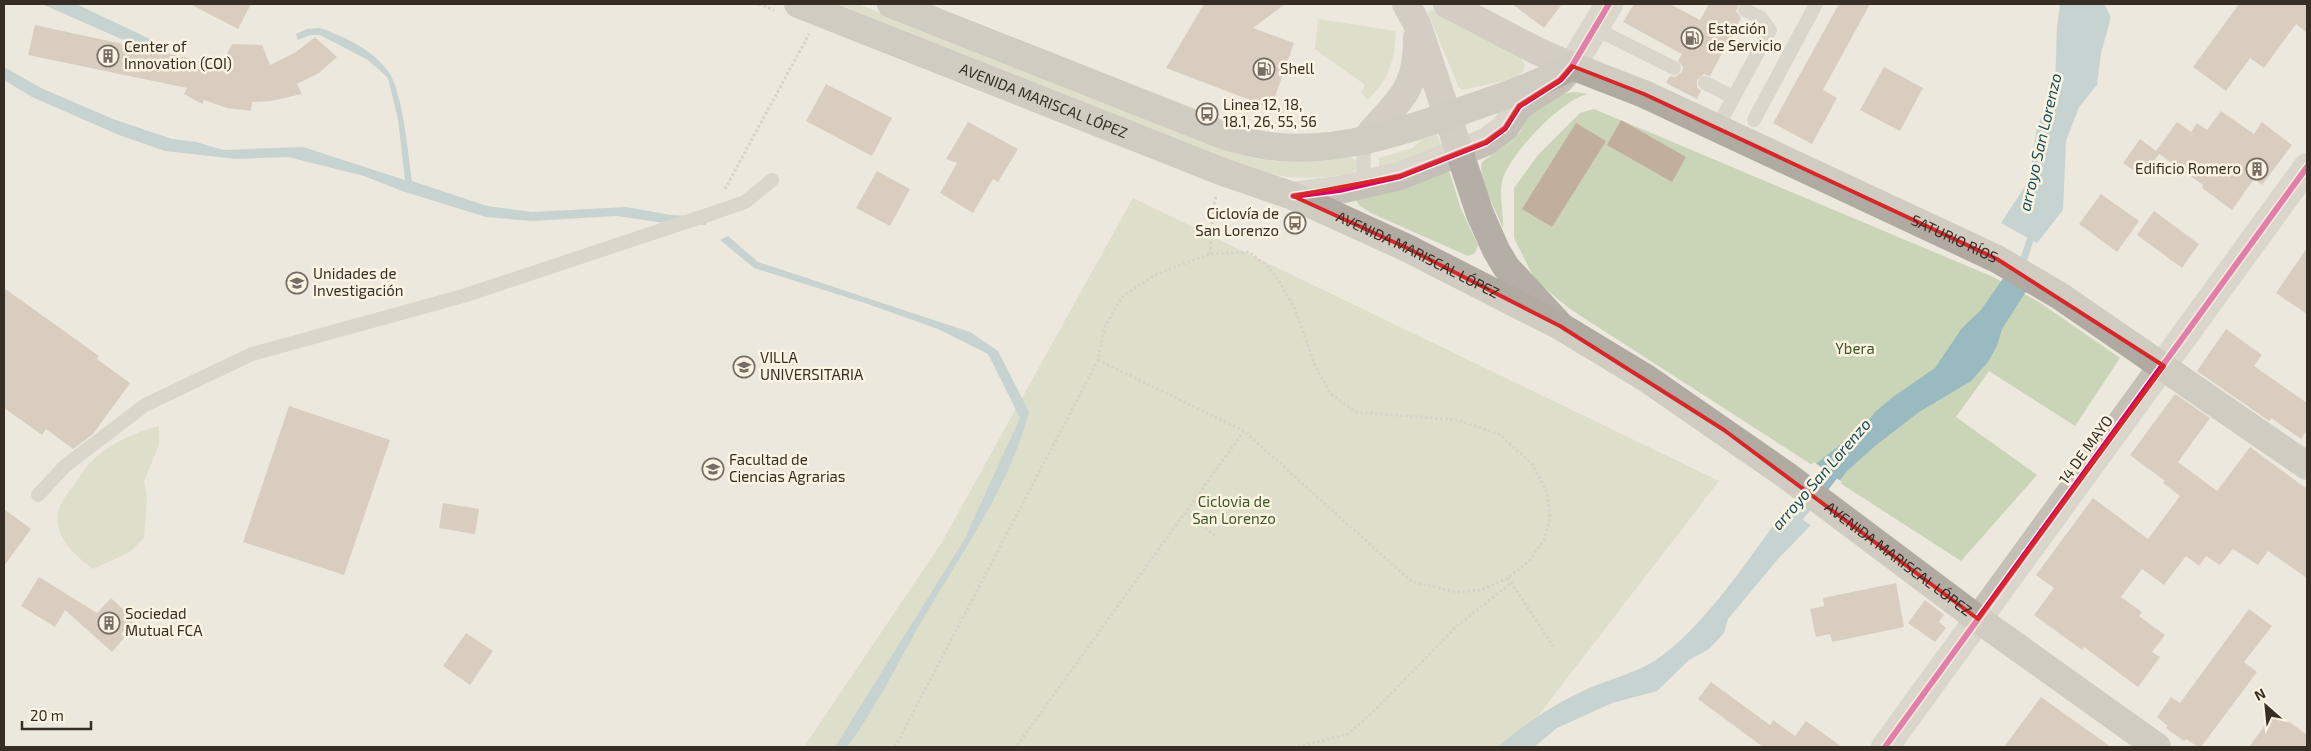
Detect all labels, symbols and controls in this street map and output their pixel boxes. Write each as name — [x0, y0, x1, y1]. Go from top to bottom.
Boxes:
place label: Estación de Servicio — [1708, 19, 1782, 54]
fuel station icon: Estación de Servicio — [1680, 26, 1704, 50]
place label: Center of Innovation (COI) — [124, 37, 232, 72]
building icon: Center of Innovation (COI) — [96, 44, 120, 68]
fuel station icon: Shell — [1252, 57, 1276, 81]
street label: AVENIDA MARISCAL LÓPEZ — [957, 59, 1131, 141]
place label: Shell — [1280, 59, 1315, 77]
water label: arroyo San Lorenzo — [2014, 71, 2066, 213]
place label: Linea 12, 18, 18.1, 26, 55, 56 — [1223, 95, 1317, 130]
bus stop icon: Linea 12, 18, 18.1, 26, 55, 56 — [1195, 102, 1219, 126]
building icon: Edificio Romero — [2245, 157, 2269, 181]
place label: Edificio Romero — [2135, 159, 2241, 177]
place label: Ciclovía de San Lorenzo — [1195, 204, 1279, 239]
street label: AVENIDA MARISCAL LÓPEZ — [1334, 207, 1503, 302]
street label: SATURIO RÍOS — [1908, 210, 2001, 266]
bus stop icon: Ciclovía de San Lorenzo — [1283, 211, 1307, 235]
place label: Unidades de Investigación — [313, 264, 403, 299]
school or university icon: Unidades de Investigación — [285, 271, 309, 295]
park label: Ybera — [1835, 339, 1875, 357]
place label: VILLA UNIVERSITARIA — [760, 348, 864, 383]
school or university icon: VILLA UNIVERSITARIA — [732, 355, 756, 379]
street label: 14 DE MAYO — [2054, 412, 2116, 487]
water label: arroyo San Lorenzo — [1767, 414, 1875, 534]
place label: Facultad de Ciencias Agrarias — [729, 450, 845, 485]
school or university icon: Facultad de Ciencias Agrarias — [701, 457, 725, 481]
park label: Ciclovia de San Lorenzo — [1192, 492, 1276, 527]
street label: AVENIDA MARISCAL LÓPEZ — [1822, 497, 1976, 619]
place label: Sociedad Mutual FCA — [125, 604, 203, 639]
building icon: Sociedad Mutual FCA — [97, 611, 121, 635]
north arrow — [2241, 681, 2291, 731]
text: N — [2252, 684, 2268, 704]
scale bar — [22, 698, 91, 730]
text: 20 m — [30, 706, 64, 724]

